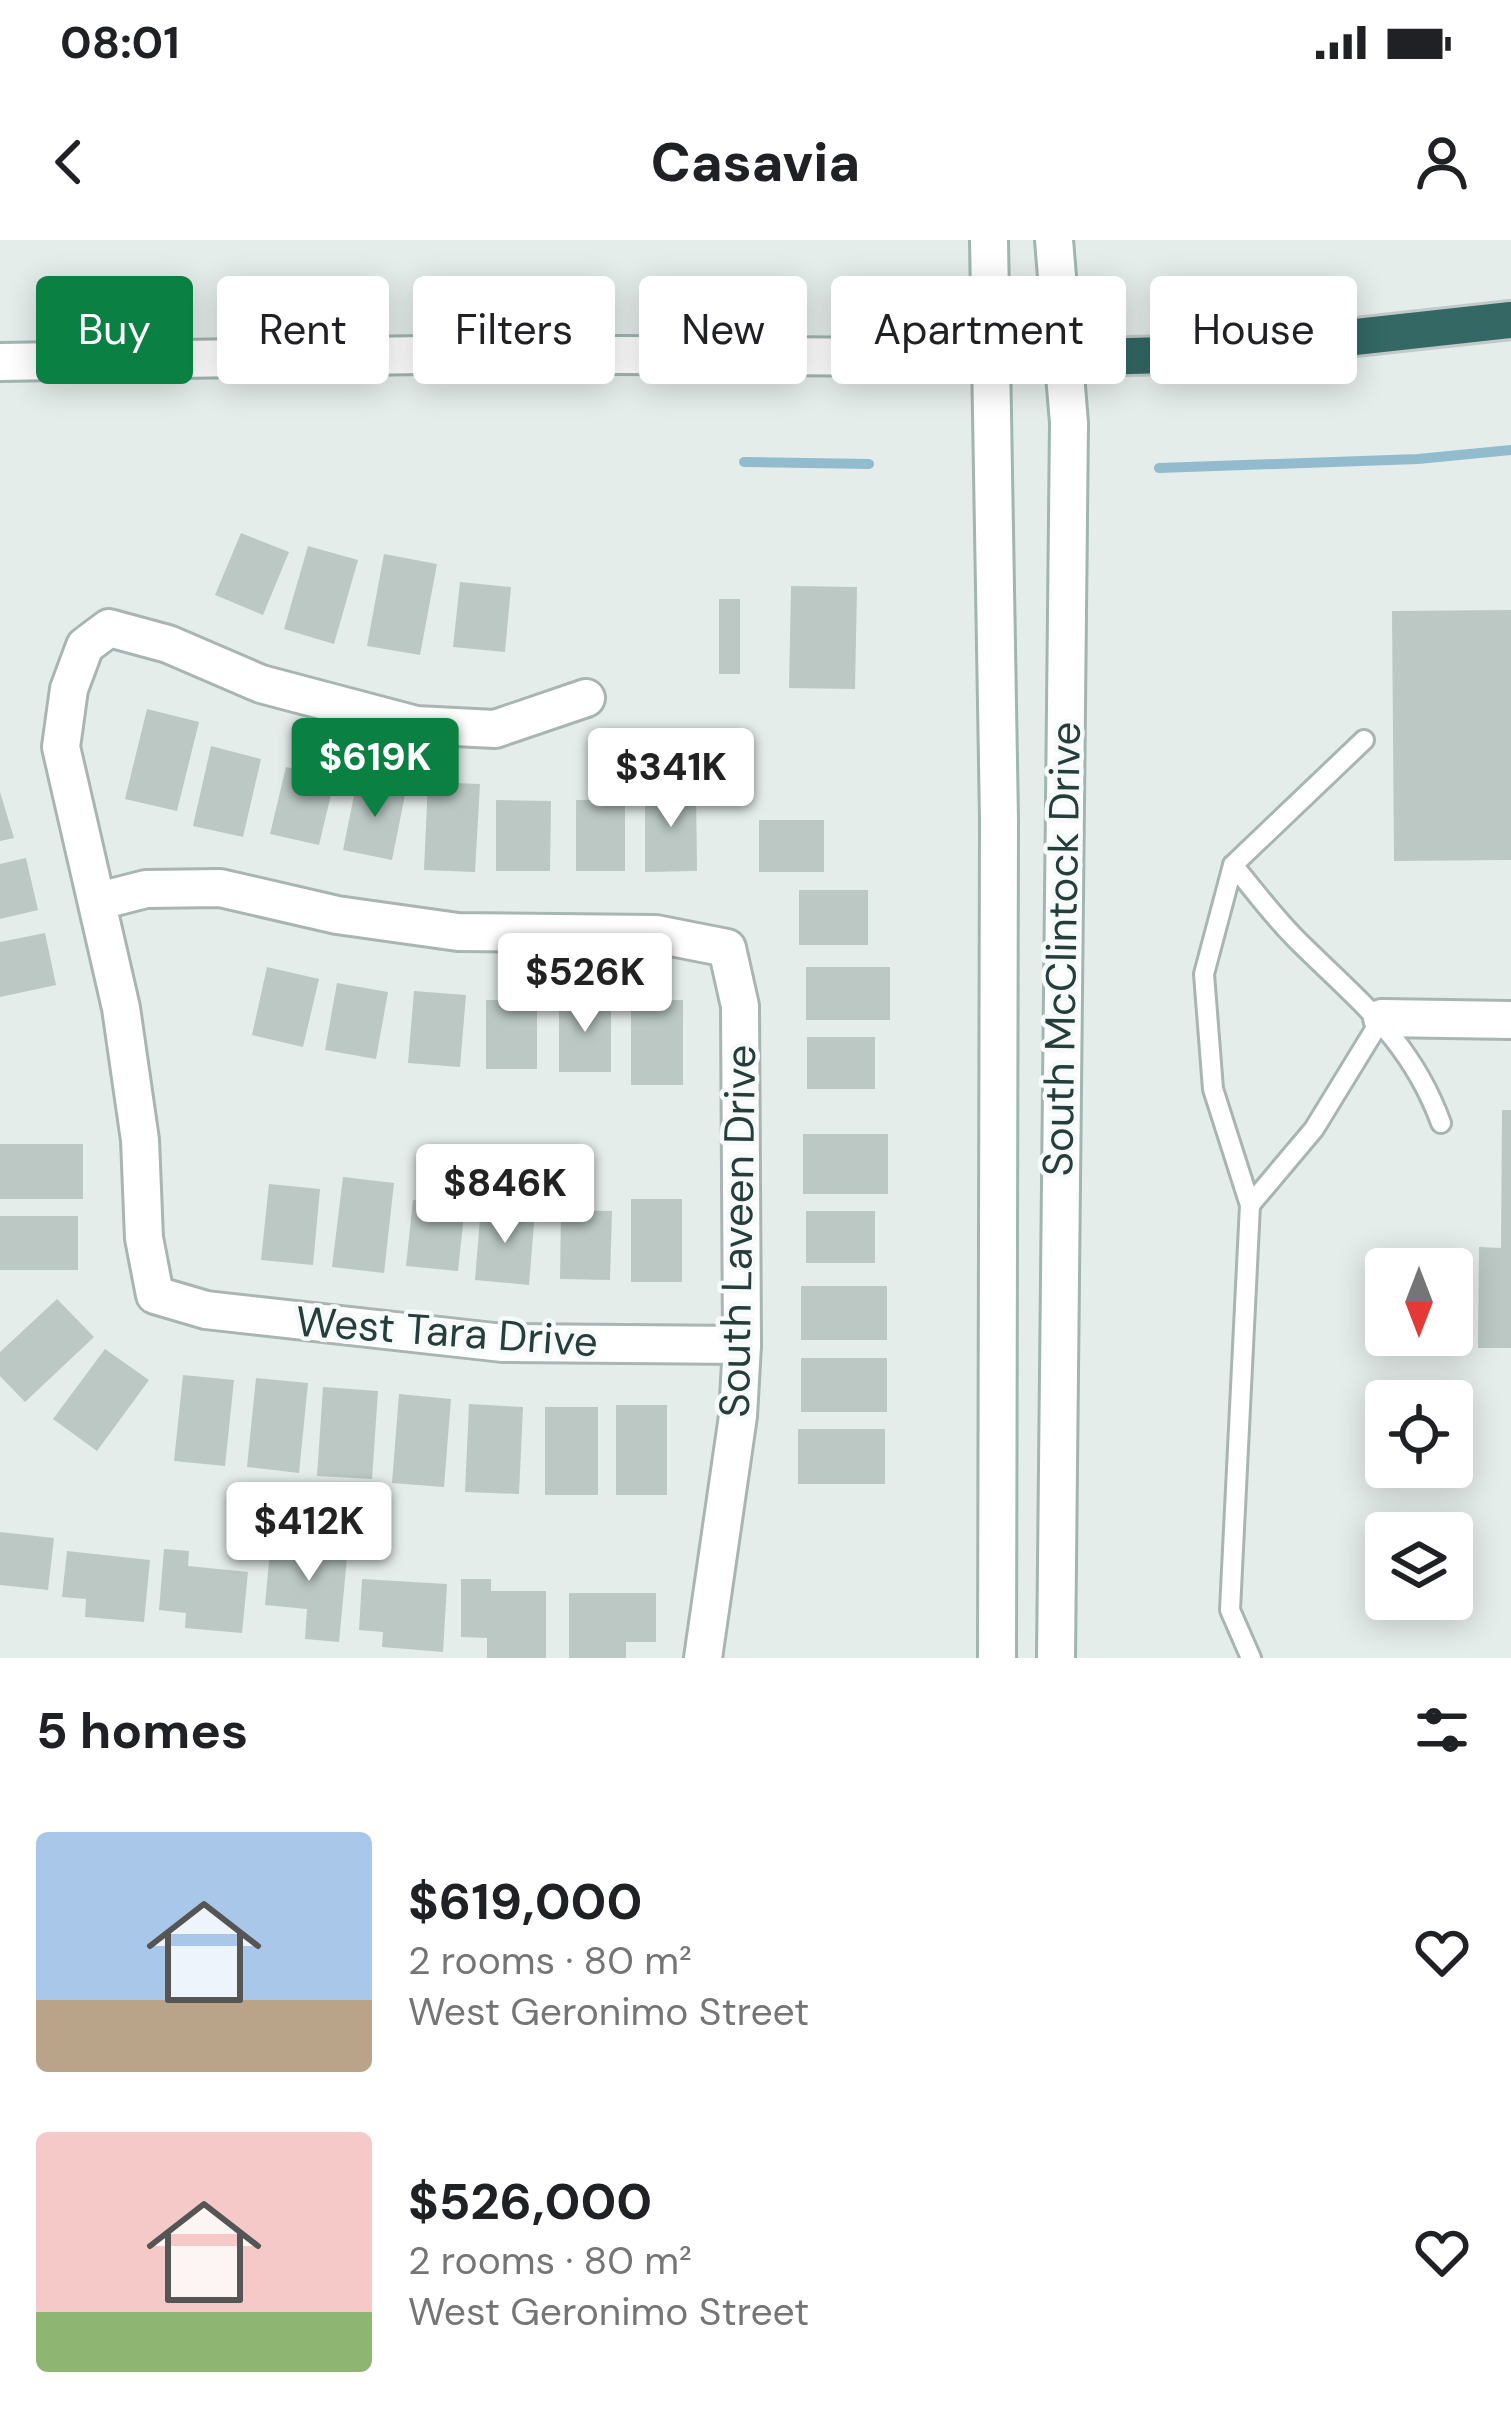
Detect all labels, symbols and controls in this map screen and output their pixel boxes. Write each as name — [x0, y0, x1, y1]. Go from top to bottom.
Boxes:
text: 08:01 — [60, 13, 180, 72]
text: Casavia — [651, 127, 860, 198]
icon: back — [36, 129, 102, 195]
icon: person — [1409, 129, 1475, 195]
chip: Buy — [36, 276, 193, 384]
chip: Rent — [217, 276, 389, 384]
chip: Filters — [413, 276, 615, 384]
chip: New — [639, 276, 807, 384]
chip: Apartment — [831, 276, 1126, 384]
chip: House — [1150, 276, 1357, 384]
pin: $619K — [291, 718, 459, 820]
street label: South McClintock Drive — [1030, 721, 1093, 1177]
pin: $341K — [587, 728, 755, 830]
text: $619K — [319, 731, 431, 782]
text: $341K — [615, 741, 727, 792]
pin: $526K — [501, 933, 669, 1035]
text: $526K — [525, 946, 645, 997]
street label: South Laveen Drive — [707, 1044, 768, 1418]
pin: $846K — [421, 1144, 589, 1246]
text: $846K — [443, 1157, 567, 1208]
north arrow — [1365, 1248, 1473, 1356]
map controls — [1365, 1248, 1473, 1620]
street label: West Tara Drive — [294, 1294, 600, 1369]
button: locate — [1365, 1380, 1473, 1488]
pin: $412K — [225, 1482, 393, 1584]
text: $412K — [253, 1495, 365, 1546]
button: layers — [1365, 1512, 1473, 1620]
text: 5 homes — [36, 1697, 248, 1764]
icon: filters — [1409, 1697, 1475, 1763]
text: $619,000 — [408, 1868, 642, 1935]
icon: home — [132, 1880, 276, 2024]
icon: heart — [1409, 1919, 1475, 1985]
text: 2 rooms · 80 m² — [408, 1935, 692, 1986]
text: West Geronimo Street — [408, 1986, 809, 2037]
text: $526,000 — [408, 2168, 652, 2235]
icon: home — [132, 2180, 276, 2324]
icon: heart — [1409, 2219, 1475, 2285]
text: 2 rooms · 80 m² — [408, 2235, 692, 2286]
text: West Geronimo Street — [408, 2286, 809, 2337]

